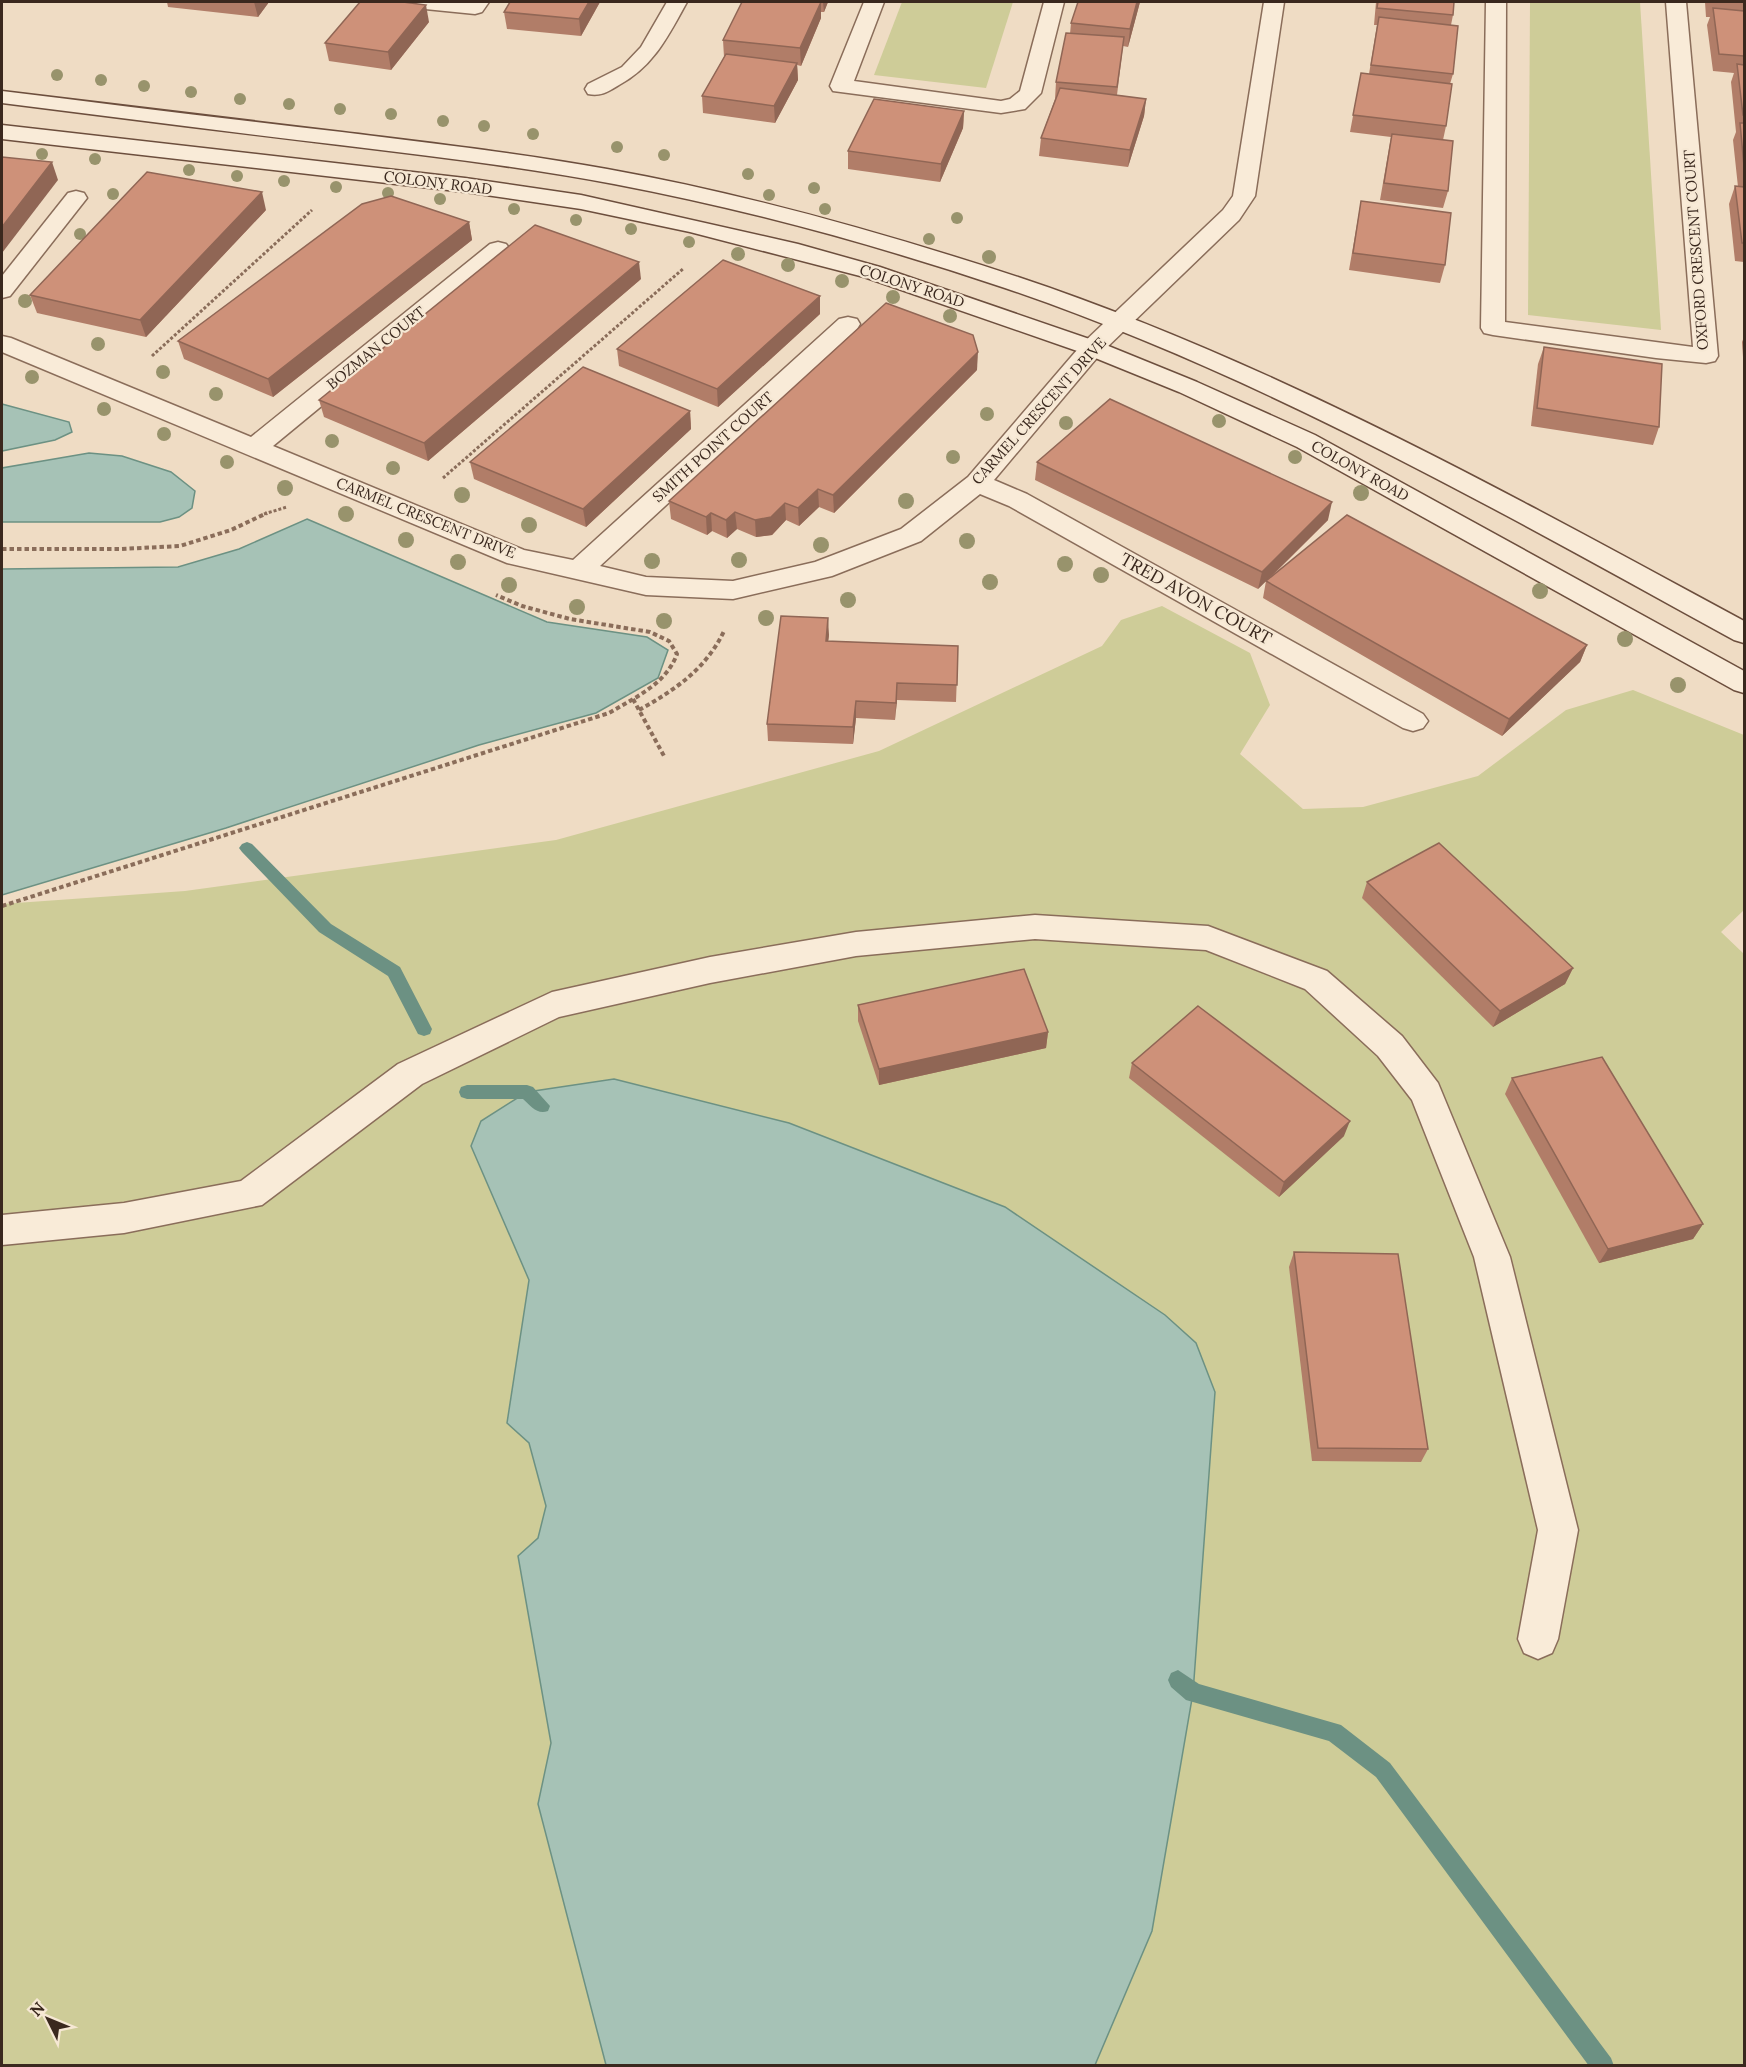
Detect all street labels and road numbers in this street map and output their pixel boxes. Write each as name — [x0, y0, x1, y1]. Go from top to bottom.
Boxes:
street label: OXFORD CRESCENT COURT — [1679, 149, 1712, 351]
street label: COLONY ROAD — [383, 166, 493, 199]
street label: COLONY ROAD — [857, 260, 967, 311]
street label: BOZMAN COURT — [322, 302, 429, 393]
street label: CARMEL CRESCENT DRIVE — [967, 333, 1110, 488]
street label: SMITH POINT COURT — [648, 387, 777, 506]
street label: COLONY ROAD — [1308, 436, 1413, 505]
street label: CARMEL CRESCENT DRIVE — [334, 473, 519, 562]
street label: TRED AVON COURT — [1116, 547, 1277, 650]

